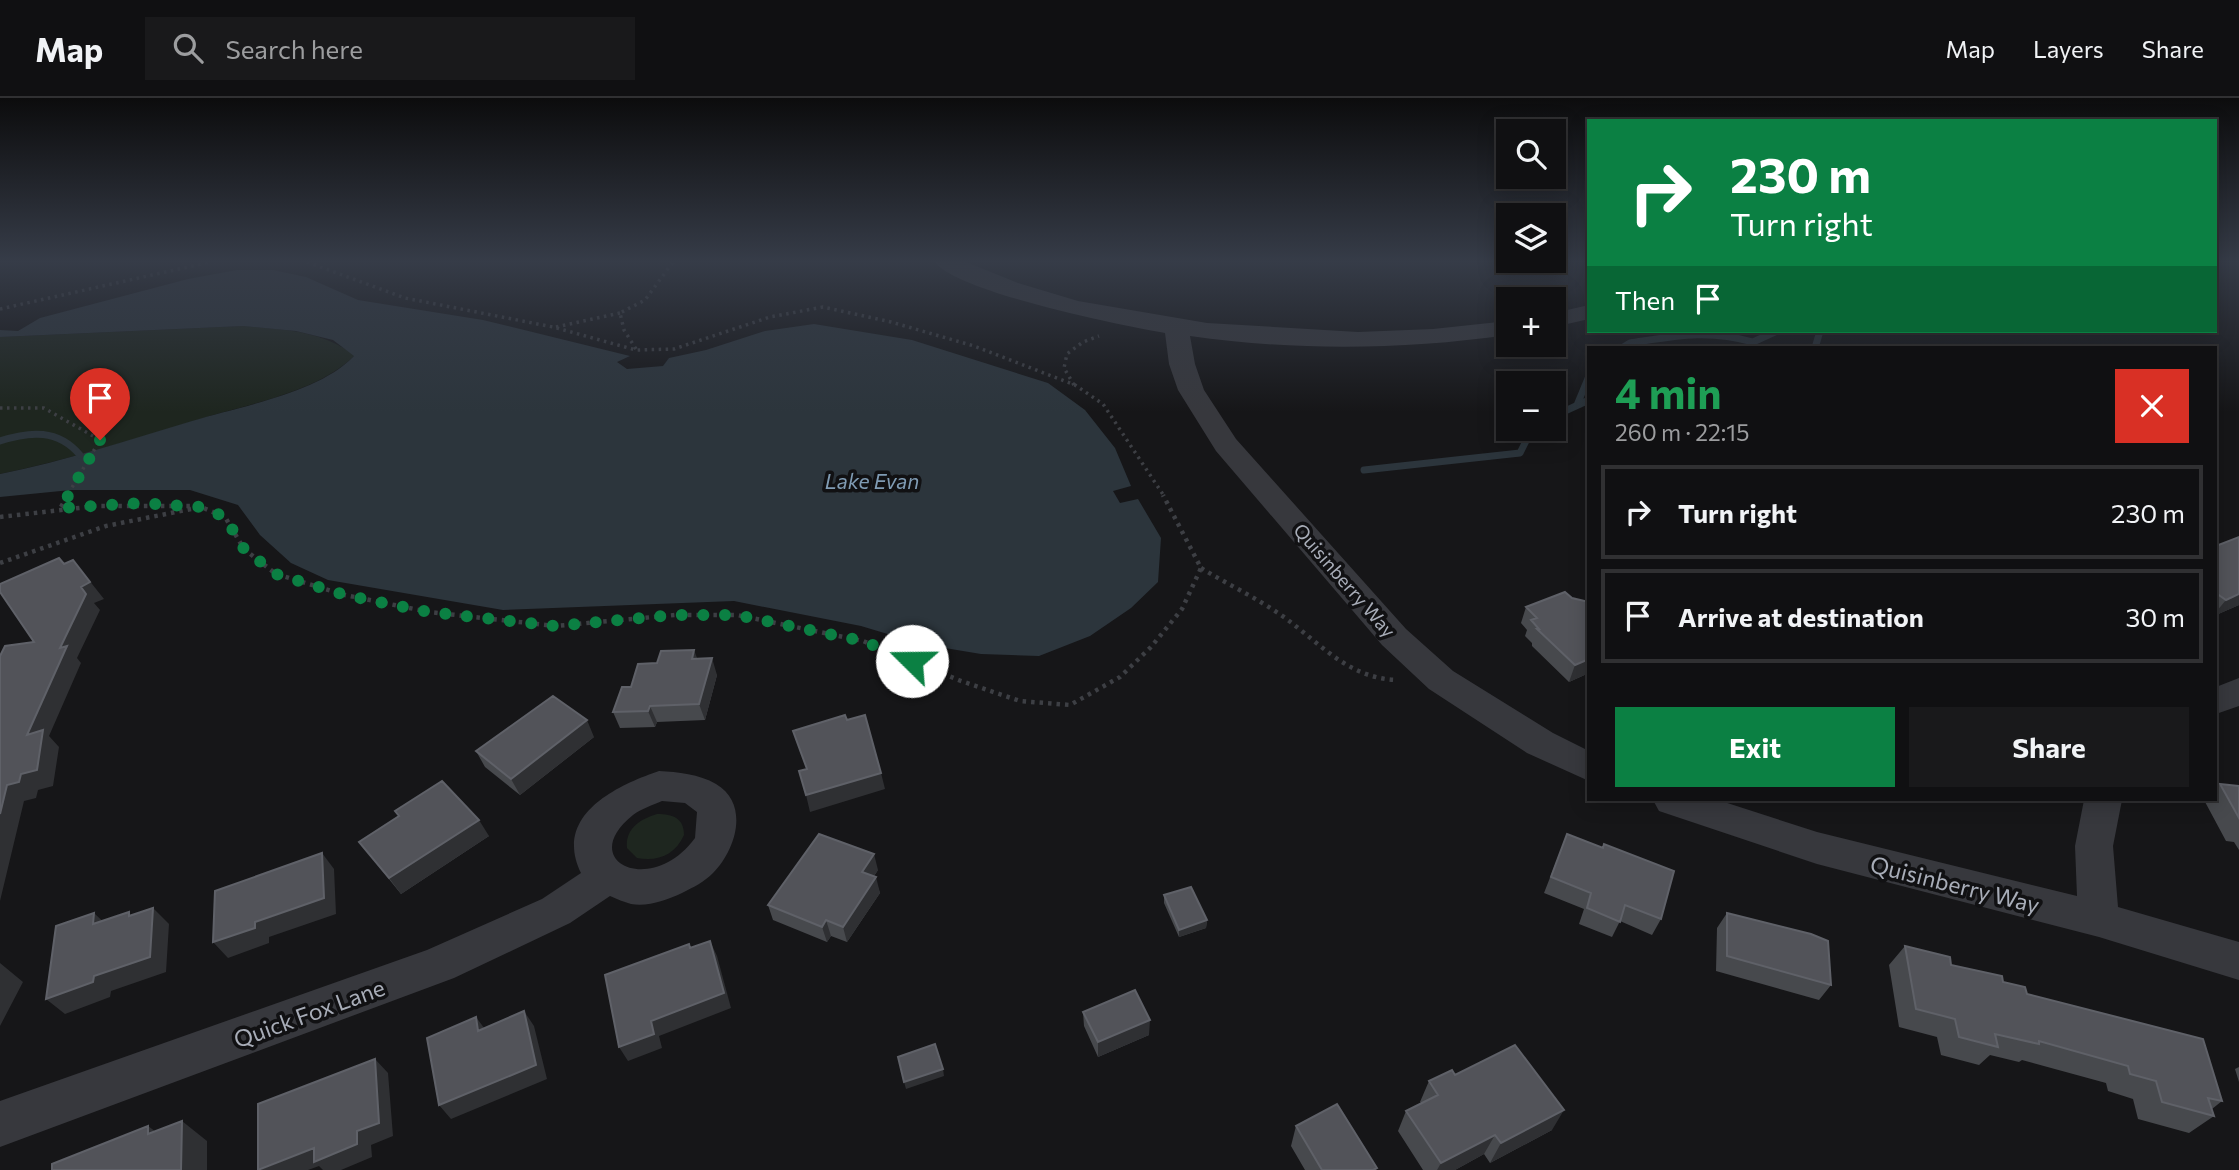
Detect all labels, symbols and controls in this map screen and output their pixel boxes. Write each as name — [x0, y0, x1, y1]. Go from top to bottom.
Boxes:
search box — [145, 17, 635, 80]
text: Map — [35, 28, 103, 69]
icon: search — [169, 29, 207, 67]
text: Search here — [225, 33, 363, 64]
text: Map — [1946, 34, 1995, 63]
text: Layers — [2033, 34, 2104, 63]
text: Share — [2142, 34, 2204, 63]
map controls — [1496, 119, 1566, 441]
button: search — [1496, 119, 1566, 189]
text: 230 m — [1730, 143, 1871, 203]
icon: right — [1615, 147, 1706, 238]
button: layers — [1496, 203, 1566, 273]
text: Turn right — [1730, 203, 1873, 243]
icon: arrive — [1689, 280, 1727, 318]
text: Then — [1615, 284, 1675, 315]
button: + — [1496, 287, 1566, 357]
text: 4 min — [1615, 366, 1721, 418]
pin — [70, 368, 130, 440]
button: close — [2115, 369, 2189, 443]
button: − — [1496, 371, 1566, 441]
icon: arrive — [81, 379, 119, 417]
text: 260 m · 22:15 — [1615, 418, 1749, 446]
water label: Lake Evan — [825, 468, 919, 493]
icon: right — [1619, 493, 1657, 531]
text: Turn right — [1678, 497, 1797, 528]
text: 230 m — [2111, 497, 2185, 528]
street label: Quisinberry Way — [1289, 518, 1401, 642]
icon: arrive — [1619, 597, 1657, 635]
text: Arrive at destination — [1678, 601, 1924, 632]
text: 30 m — [2126, 601, 2185, 632]
position arrow — [875, 624, 949, 698]
button: Exit — [1615, 707, 1895, 787]
button: Share — [1909, 707, 2189, 787]
street label: Quisinberry Way — [1867, 849, 2043, 919]
street label: Quick Fox Lane — [230, 973, 388, 1053]

